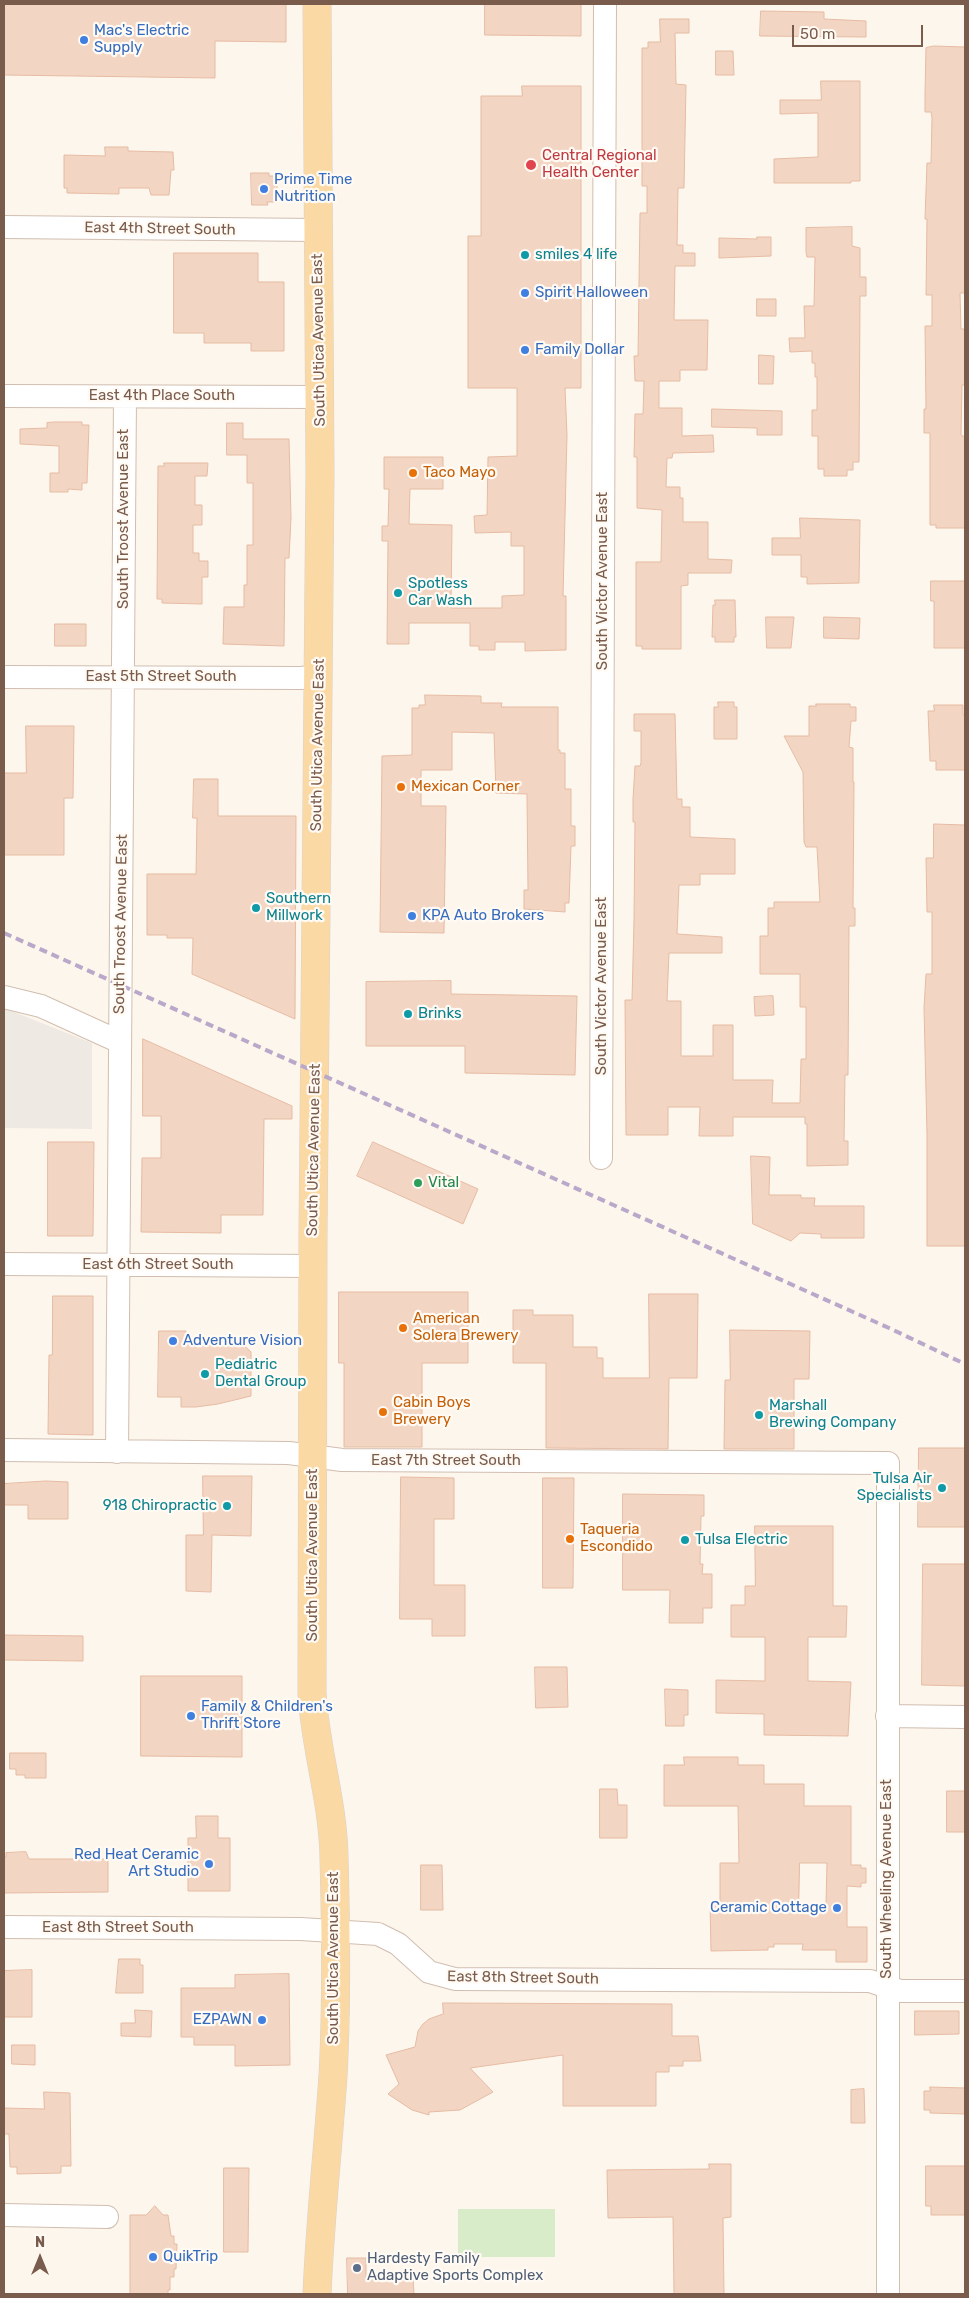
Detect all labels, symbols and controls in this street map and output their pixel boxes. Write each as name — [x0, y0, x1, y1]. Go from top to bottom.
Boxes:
scale bar — [794, 15, 925, 47]
place label: Mac's Electric Supply — [94, 22, 189, 57]
text: 50 m — [800, 25, 835, 43]
marker: Mac's Electric Supply — [78, 34, 90, 46]
place label: Central Regional Health Center — [542, 147, 657, 182]
marker: Central Regional Health Center — [524, 158, 538, 172]
place label: Prime Time Nutrition — [274, 171, 352, 206]
marker: Prime Time Nutrition — [258, 183, 270, 195]
street label: East 4th Street South — [84, 219, 236, 239]
place label: smiles 4 life — [535, 246, 617, 264]
marker: smiles 4 life — [519, 249, 531, 261]
street label: South Utica Avenue East — [308, 253, 330, 427]
place label: Spirit Halloween — [535, 284, 648, 302]
marker: Spirit Halloween — [519, 287, 531, 299]
place label: Family Dollar — [535, 341, 624, 359]
marker: Family Dollar — [519, 344, 531, 356]
street label: East 4th Place South — [89, 387, 235, 405]
street label: South Troost Avenue East — [115, 429, 133, 609]
place label: Taco Mayo — [423, 464, 496, 482]
marker: Taco Mayo — [407, 467, 419, 479]
street label: South Victor Avenue East — [594, 492, 612, 670]
place label: Spotless Car Wash — [408, 575, 472, 610]
marker: Spotless Car Wash — [392, 587, 404, 599]
street label: South Utica Avenue East — [307, 658, 329, 832]
street label: East 5th Street South — [85, 668, 237, 686]
place label: Mexican Corner — [411, 778, 520, 796]
marker: Mexican Corner — [395, 781, 407, 793]
street label: South Troost Avenue East — [110, 834, 132, 1014]
place label: Southern Millwork — [266, 890, 331, 925]
street label: South Victor Avenue East — [593, 897, 611, 1075]
marker: Southern Millwork — [250, 902, 262, 914]
place label: KPA Auto Brokers — [422, 907, 544, 925]
marker: KPA Auto Brokers — [406, 910, 418, 922]
place label: Brinks — [418, 1005, 462, 1023]
marker: Brinks — [402, 1008, 414, 1020]
street label: South Utica Avenue East — [303, 1063, 325, 1237]
place label: Vital — [428, 1174, 459, 1192]
marker: Vital — [412, 1177, 424, 1189]
street label: East 6th Street South — [82, 1256, 234, 1274]
place label: American Solera Brewery — [413, 1310, 518, 1345]
marker: American Solera Brewery — [397, 1322, 409, 1334]
place label: Adventure Vision — [183, 1332, 302, 1350]
marker: Adventure Vision — [167, 1335, 179, 1347]
place label: Pediatric Dental Group — [215, 1356, 307, 1391]
marker: Pediatric Dental Group — [199, 1368, 211, 1380]
place label: Cabin Boys Brewery — [393, 1394, 471, 1429]
place label: Marshall Brewing Company — [769, 1397, 896, 1432]
marker: Cabin Boys Brewery — [377, 1406, 389, 1418]
marker: Marshall Brewing Company — [753, 1409, 765, 1421]
street label: East 7th Street South — [371, 1452, 521, 1470]
street label: South Utica Avenue East — [304, 1469, 322, 1641]
place label: Tulsa Air Specialists — [857, 1470, 932, 1505]
marker: Tulsa Air Specialists — [936, 1482, 948, 1494]
place label: 918 Chiropractic — [103, 1497, 217, 1515]
marker: 918 Chiropractic — [221, 1500, 233, 1512]
place label: Taqueria Escondido — [580, 1521, 653, 1556]
place label: Tulsa Electric — [695, 1531, 788, 1549]
marker: Taqueria Escondido — [564, 1533, 576, 1545]
marker: Tulsa Electric — [679, 1534, 691, 1546]
place label: Family & Children's Thrift Store — [201, 1698, 333, 1733]
marker: Family & Children's Thrift Store — [185, 1710, 197, 1722]
street label: South Wheeling Avenue East — [878, 1779, 896, 1979]
place label: Red Heat Ceramic Art Studio — [74, 1846, 199, 1881]
marker: Red Heat Ceramic Art Studio — [203, 1858, 215, 1870]
street label: South Utica Avenue East — [325, 1872, 343, 2044]
place label: Ceramic Cottage — [710, 1899, 827, 1917]
marker: Ceramic Cottage — [831, 1902, 843, 1914]
street label: East 8th Street South — [42, 1919, 194, 1937]
street label: East 8th Street South — [447, 1968, 599, 1988]
place label: EZPAWN — [193, 2011, 252, 2029]
marker: EZPAWN — [256, 2014, 268, 2026]
north arrow — [15, 2233, 65, 2283]
text: N — [35, 2234, 45, 2251]
place label: QuikTrip — [163, 2248, 218, 2266]
place label: Hardesty Family Adaptive Sports Complex — [367, 2250, 543, 2285]
marker: QuikTrip — [147, 2251, 159, 2263]
marker: Hardesty Family Adaptive Sports Complex — [351, 2262, 363, 2274]

